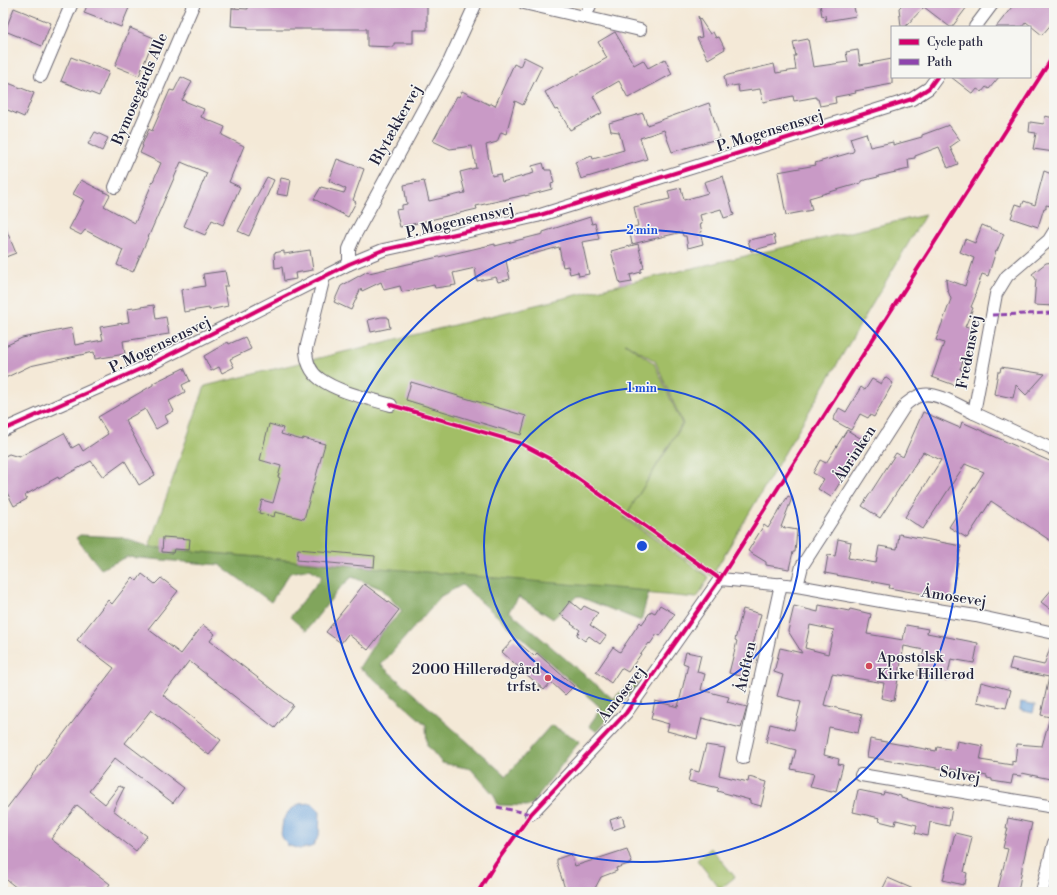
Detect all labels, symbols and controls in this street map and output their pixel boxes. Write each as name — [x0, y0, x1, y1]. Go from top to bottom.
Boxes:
legend — [891, 26, 1031, 78]
street label: Bymosegårds Alle — [107, 30, 172, 149]
text: Cycle path — [927, 35, 983, 50]
text: Path — [927, 55, 952, 70]
street label: Blytækkervej — [366, 81, 426, 169]
street label: P. Mogensensvej — [714, 106, 826, 156]
street label: P. Mogensensvej — [404, 199, 516, 243]
text: 2 min — [626, 223, 658, 238]
street label: P. Mogensensvej — [106, 312, 214, 378]
street label: Fredensvej — [952, 313, 986, 391]
text: 1 min — [627, 381, 658, 396]
street label: Åbrinken — [828, 422, 880, 487]
centre of rings — [635, 539, 649, 553]
street label: Åmosevej — [919, 581, 988, 612]
street label: Åtoften — [730, 640, 761, 695]
place label: Apostolsk Kirke Hillerød — [876, 648, 975, 684]
place label: 2000 Hillerødgård trfst. — [412, 660, 540, 696]
marker: Apostolsk Kirke Hillerød — [864, 661, 874, 671]
street label: Åmosevej — [593, 662, 650, 727]
marker: 2000 Hillerødgård trfst. — [543, 673, 553, 683]
street label: Solvej — [938, 762, 982, 788]

